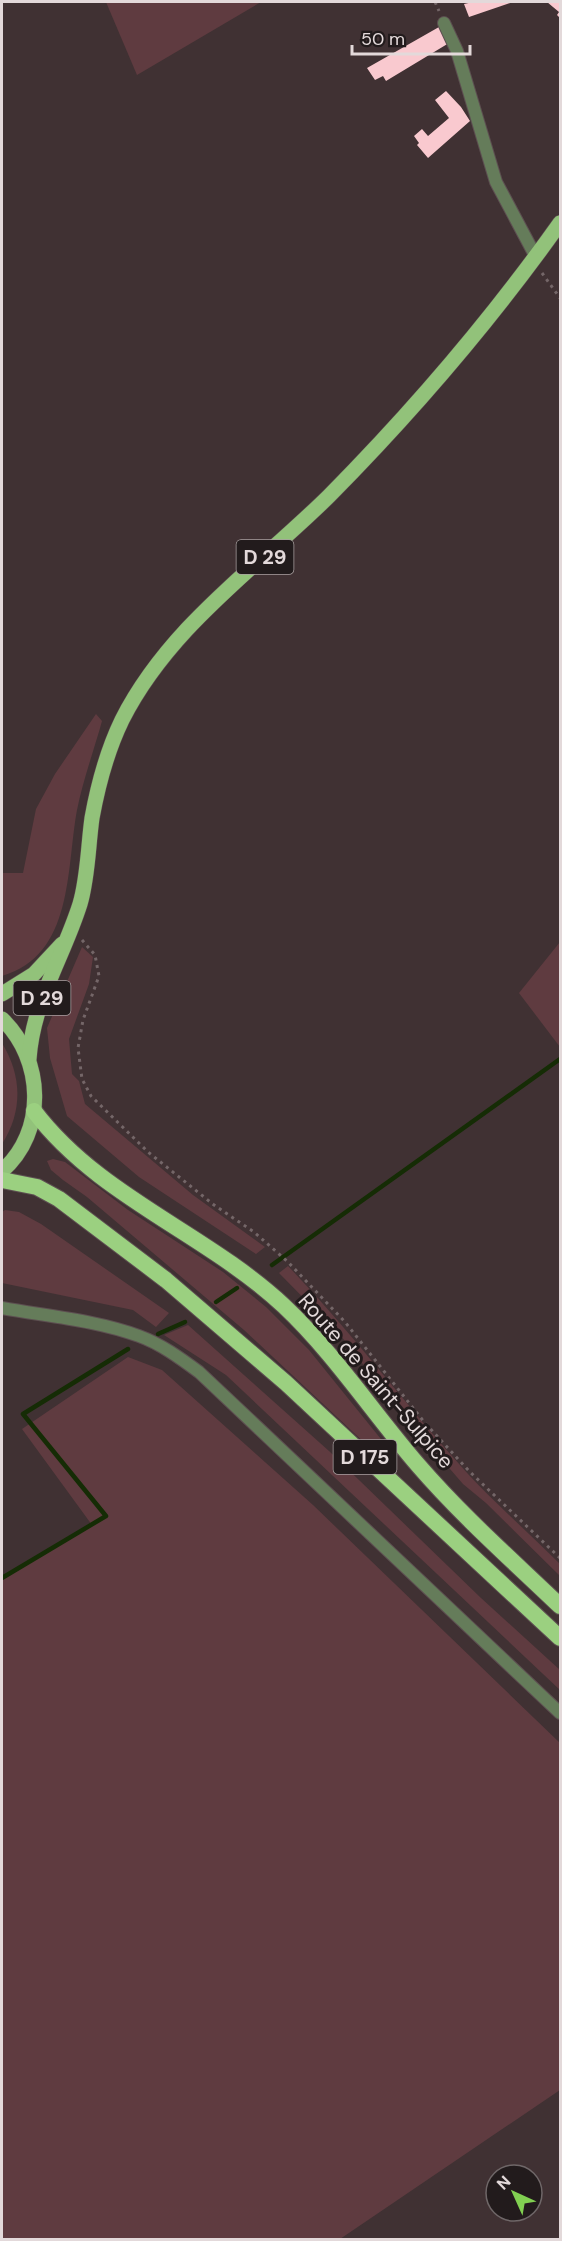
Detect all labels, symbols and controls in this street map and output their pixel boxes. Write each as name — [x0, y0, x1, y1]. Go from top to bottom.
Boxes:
scale bar — [352, 18, 470, 56]
text: 50 m — [361, 27, 405, 51]
road number: D 29 — [236, 540, 294, 574]
road number: D 29 — [14, 981, 70, 1015]
street label: Route de Saint-Sulpice — [292, 1287, 460, 1475]
road number: D 175 — [334, 1440, 397, 1474]
north arrow — [484, 2163, 544, 2223]
text: N — [492, 2171, 515, 2194]

